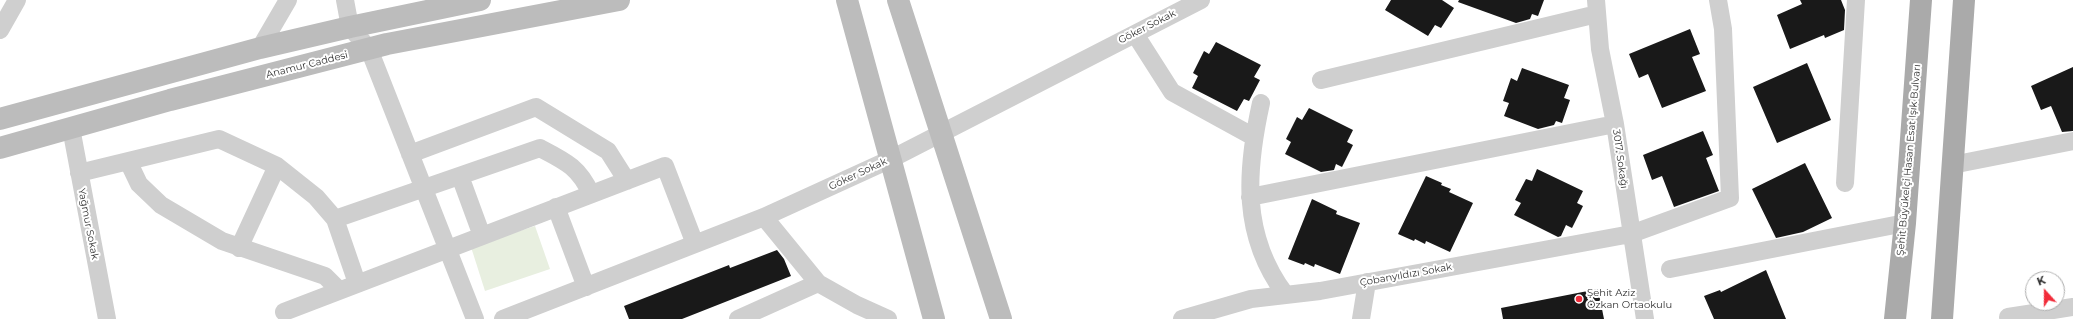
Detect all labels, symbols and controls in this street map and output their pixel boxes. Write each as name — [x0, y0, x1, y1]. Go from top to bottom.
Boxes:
street label: Göker Sokak — [1116, 7, 1178, 47]
street label: Anamur Caddesi — [265, 49, 349, 81]
street label: Şehit Büyükelçi Hasan Esat Işık Bulvarı — [1895, 64, 1923, 256]
street label: 3017. Sokağı — [1610, 129, 1630, 189]
street label: Göker Sokak — [827, 155, 889, 193]
street label: Yağmur Sokak — [75, 187, 101, 261]
street label: Çobanyıldızı Sokak — [1359, 261, 1453, 289]
north arrow — [2025, 271, 2065, 311]
text: K — [2035, 273, 2047, 289]
place label: Şehit Aziz Özkan Ortaokulu — [1587, 287, 1672, 310]
marker: Şehit Aziz Özkan Ortaokulu — [1574, 294, 1584, 304]

